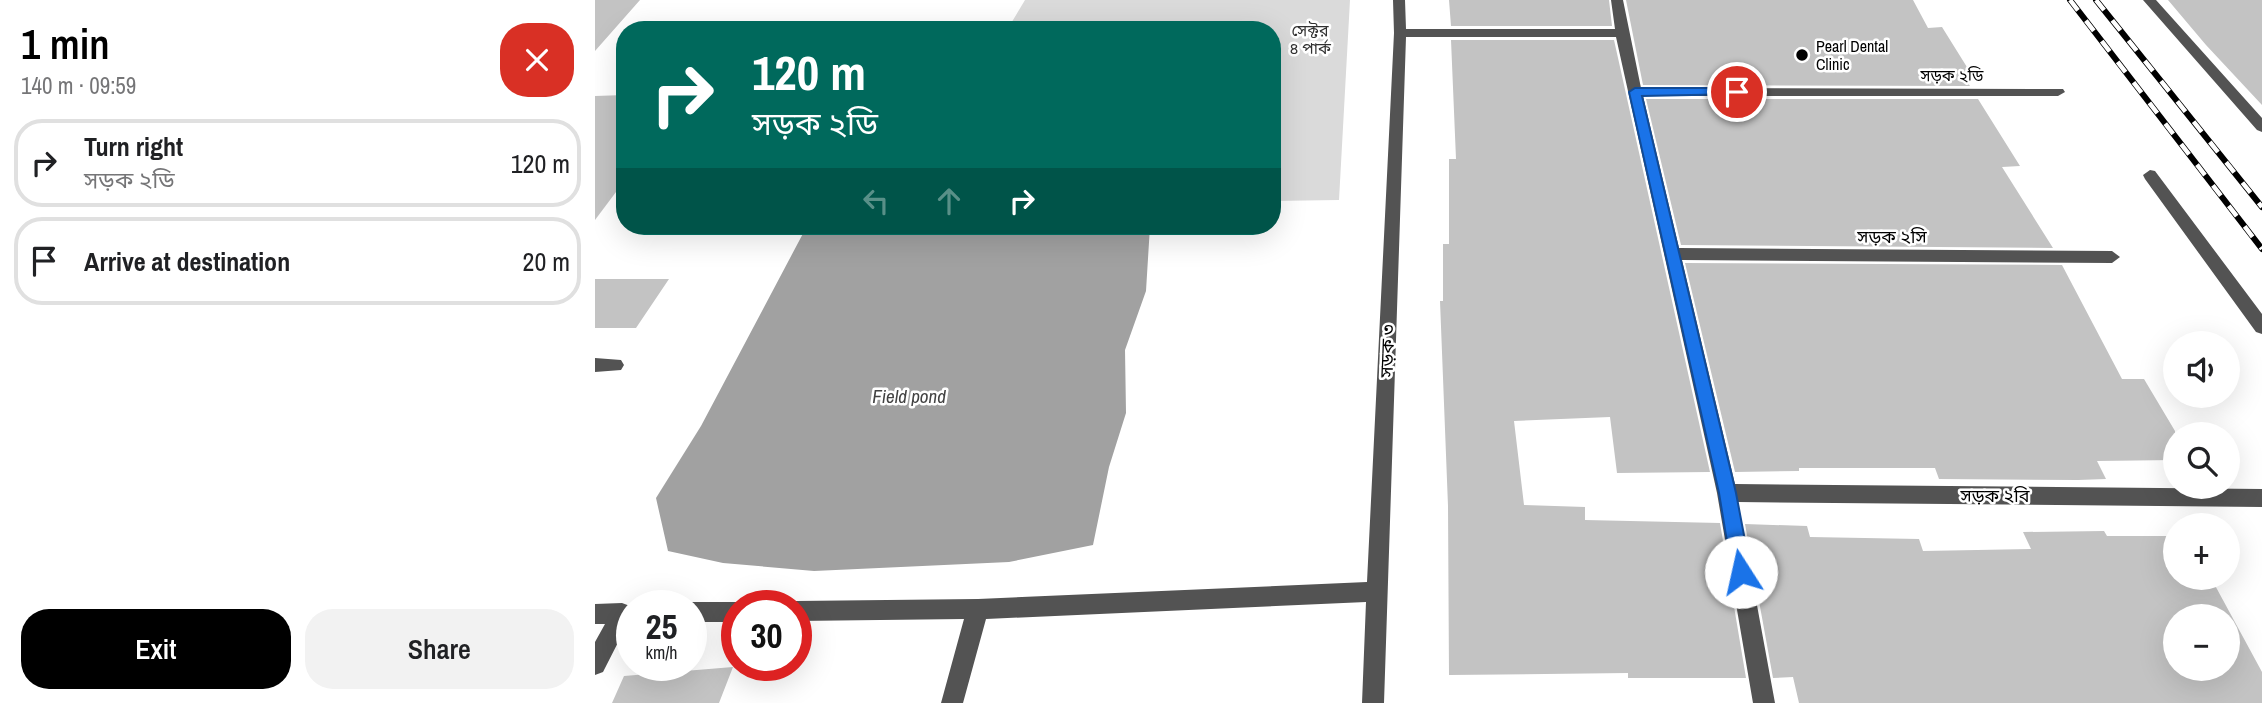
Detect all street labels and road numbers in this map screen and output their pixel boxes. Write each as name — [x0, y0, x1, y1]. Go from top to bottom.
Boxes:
street label: সড়ক ২ডি — [1919, 64, 1984, 86]
street label: সড়ক ২সি — [1856, 224, 1927, 249]
street label: সড়ক ৩ — [1374, 324, 1400, 379]
street label: সড়ক ২বি — [1960, 483, 2030, 508]

